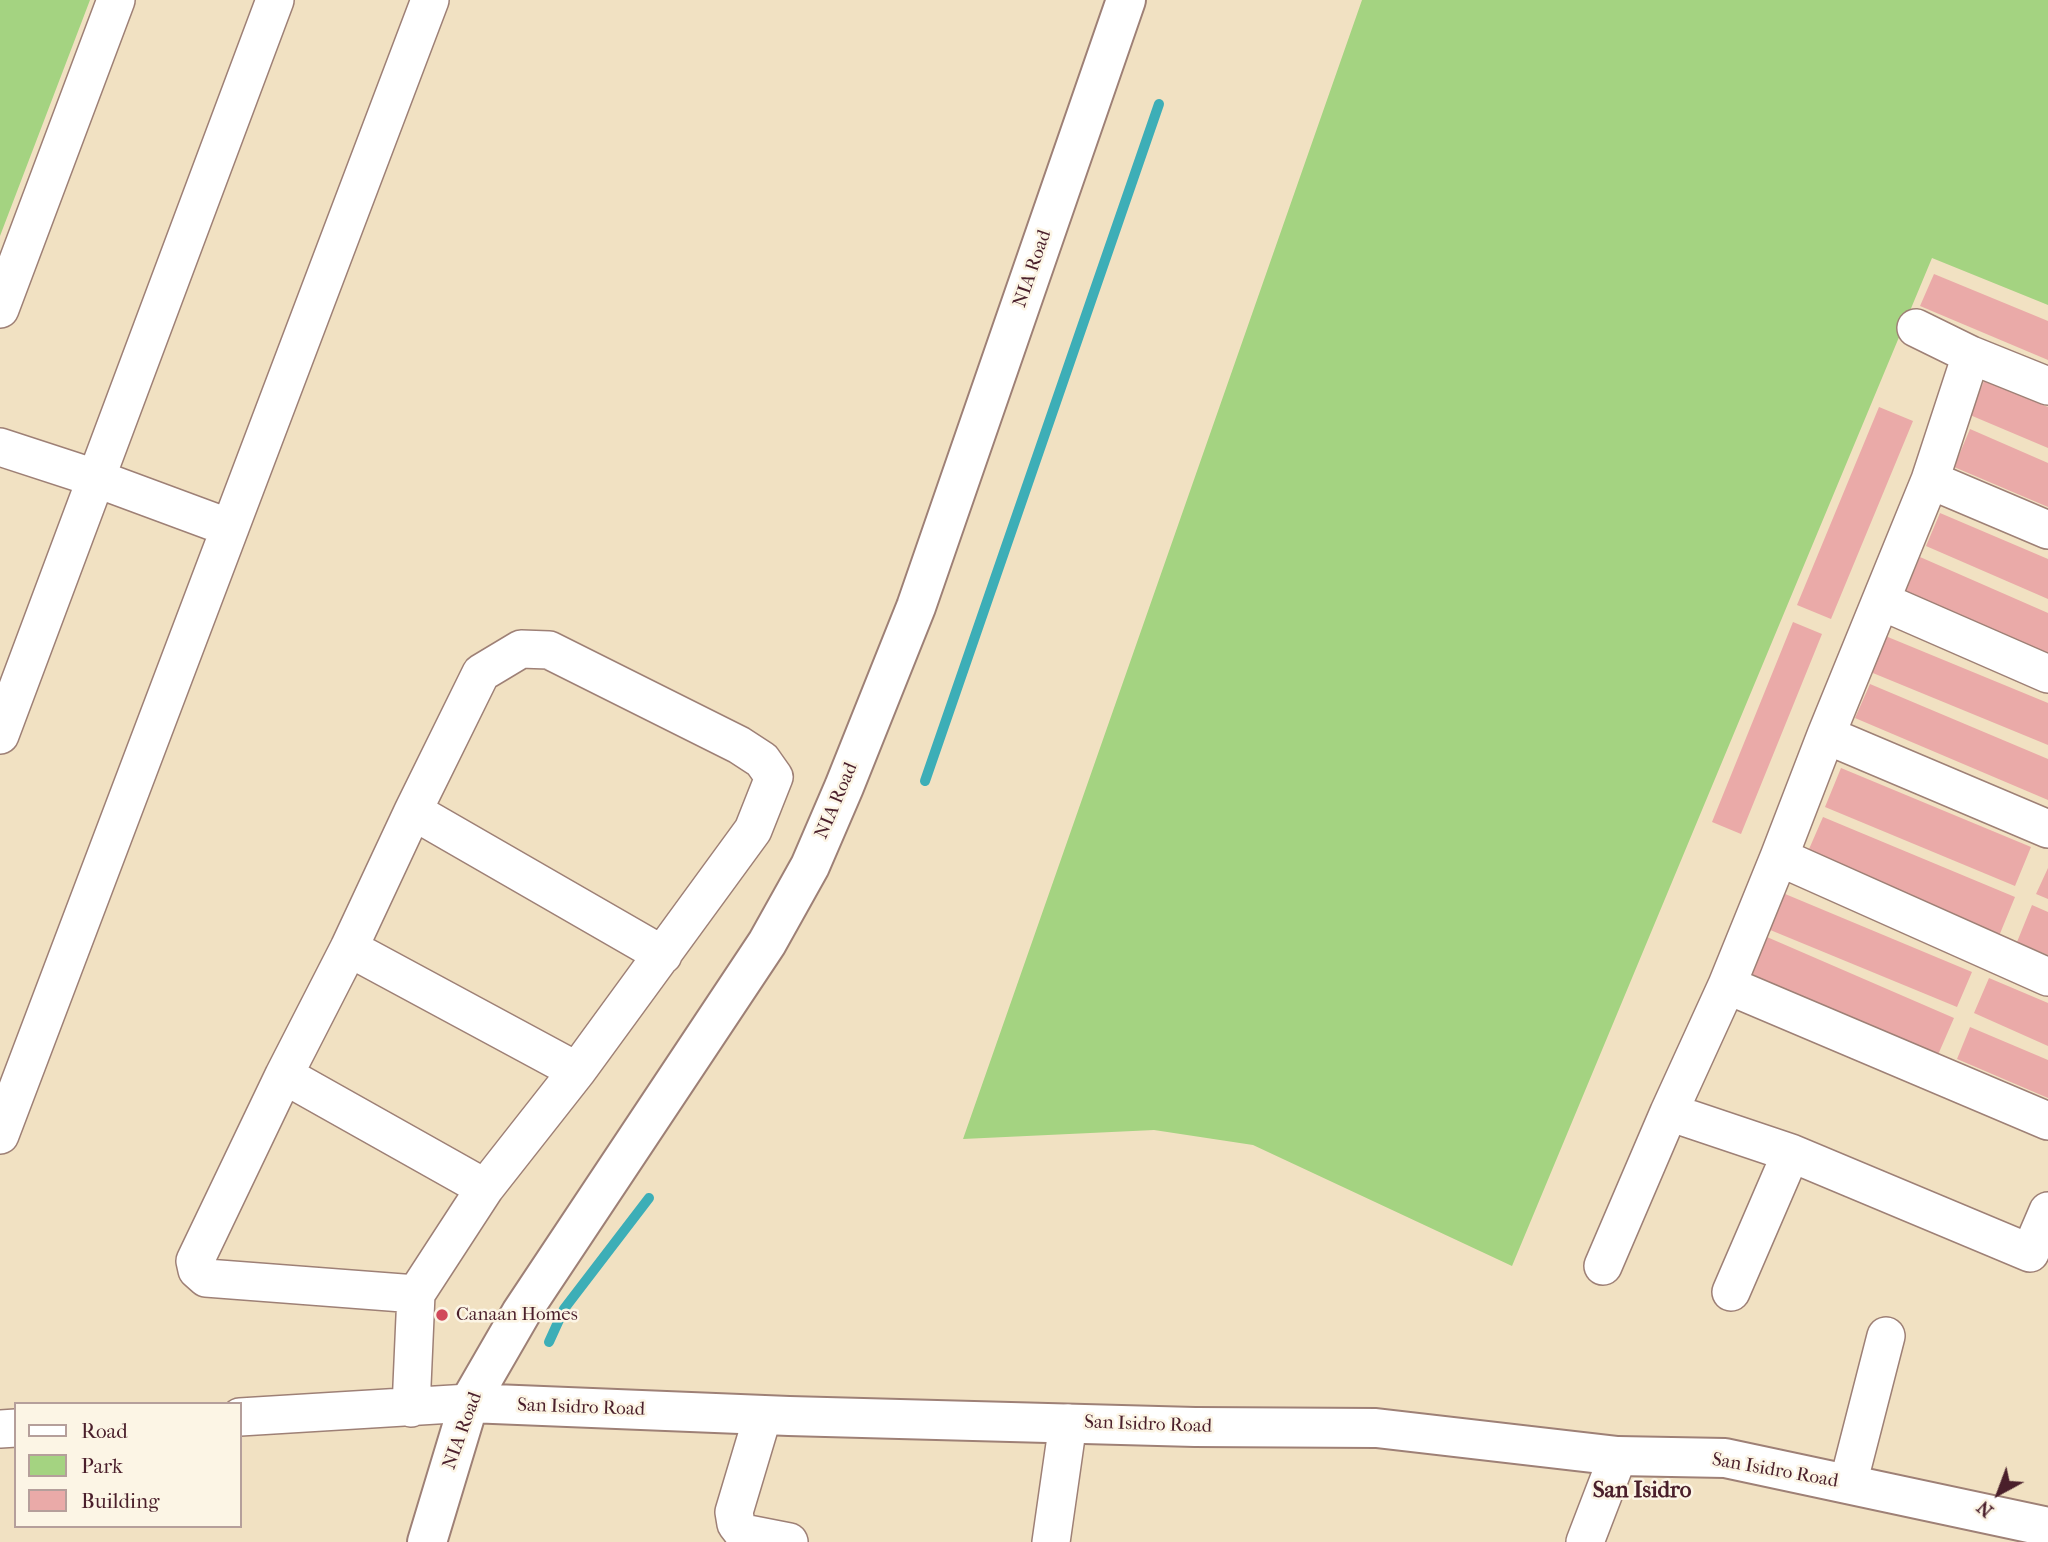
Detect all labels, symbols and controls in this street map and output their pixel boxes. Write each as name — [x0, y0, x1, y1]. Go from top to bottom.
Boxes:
street label: NIA Road — [1009, 227, 1057, 311]
street label: NIA Road — [811, 759, 863, 843]
place label: Canaan Homes — [456, 1304, 578, 1326]
marker: Canaan Homes — [434, 1307, 450, 1323]
street label: NIA Road — [439, 1389, 487, 1473]
street label: San Isidro Road — [517, 1394, 645, 1422]
legend — [14, 1402, 242, 1528]
street label: San Isidro Road — [1084, 1411, 1212, 1439]
text: Road — [81, 1419, 128, 1443]
street label: San Isidro Road — [1710, 1449, 1840, 1493]
text: Park — [81, 1454, 123, 1478]
north arrow — [1964, 1458, 2034, 1528]
district label: San Isidro — [1593, 1477, 1691, 1505]
text: Building — [81, 1489, 159, 1513]
text: N — [1973, 1496, 1998, 1522]

